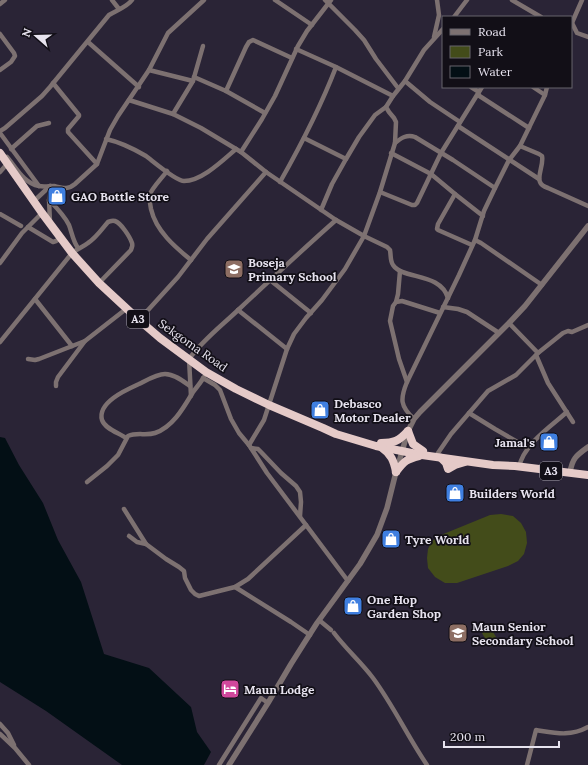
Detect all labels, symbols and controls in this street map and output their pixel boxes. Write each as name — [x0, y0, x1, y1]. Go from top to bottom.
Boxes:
north arrow — [16, 16, 56, 56]
legend — [442, 16, 572, 88]
text: Road — [478, 24, 506, 39]
text: N — [19, 26, 35, 39]
text: Park — [478, 44, 504, 59]
text: Water — [478, 64, 513, 79]
shop icon: GAO Bottle Store — [46, 185, 68, 207]
place label: GAO Bottle Store — [71, 189, 170, 204]
place label: Boseja Primary School — [248, 255, 337, 284]
school or university icon: Boseja Primary School — [223, 258, 245, 280]
road number: A3 — [127, 310, 149, 328]
street label: Sekgoma Road — [155, 316, 231, 374]
place label: Debasco Motor Dealer — [334, 396, 411, 425]
shop icon: Debasco Motor Dealer — [309, 399, 331, 421]
shop icon: Jamal's — [538, 431, 560, 453]
place label: Jamal's — [495, 435, 535, 450]
road number: A3 — [540, 462, 562, 480]
shop icon: Builders World — [444, 482, 466, 504]
place label: Builders World — [469, 486, 555, 501]
shop icon: Tyre World — [380, 528, 402, 550]
place label: Tyre World — [405, 532, 469, 547]
place label: One Hop Garden Shop — [367, 592, 441, 621]
shop icon: One Hop Garden Shop — [342, 595, 364, 617]
place label: Maun Senior Secondary School — [472, 619, 574, 648]
school or university icon: Maun Senior Secondary School — [447, 622, 469, 644]
hotel icon: Maun Lodge — [219, 678, 241, 700]
place label: Maun Lodge — [244, 682, 315, 697]
scale bar — [444, 723, 559, 749]
text: 200 m — [450, 729, 486, 744]

